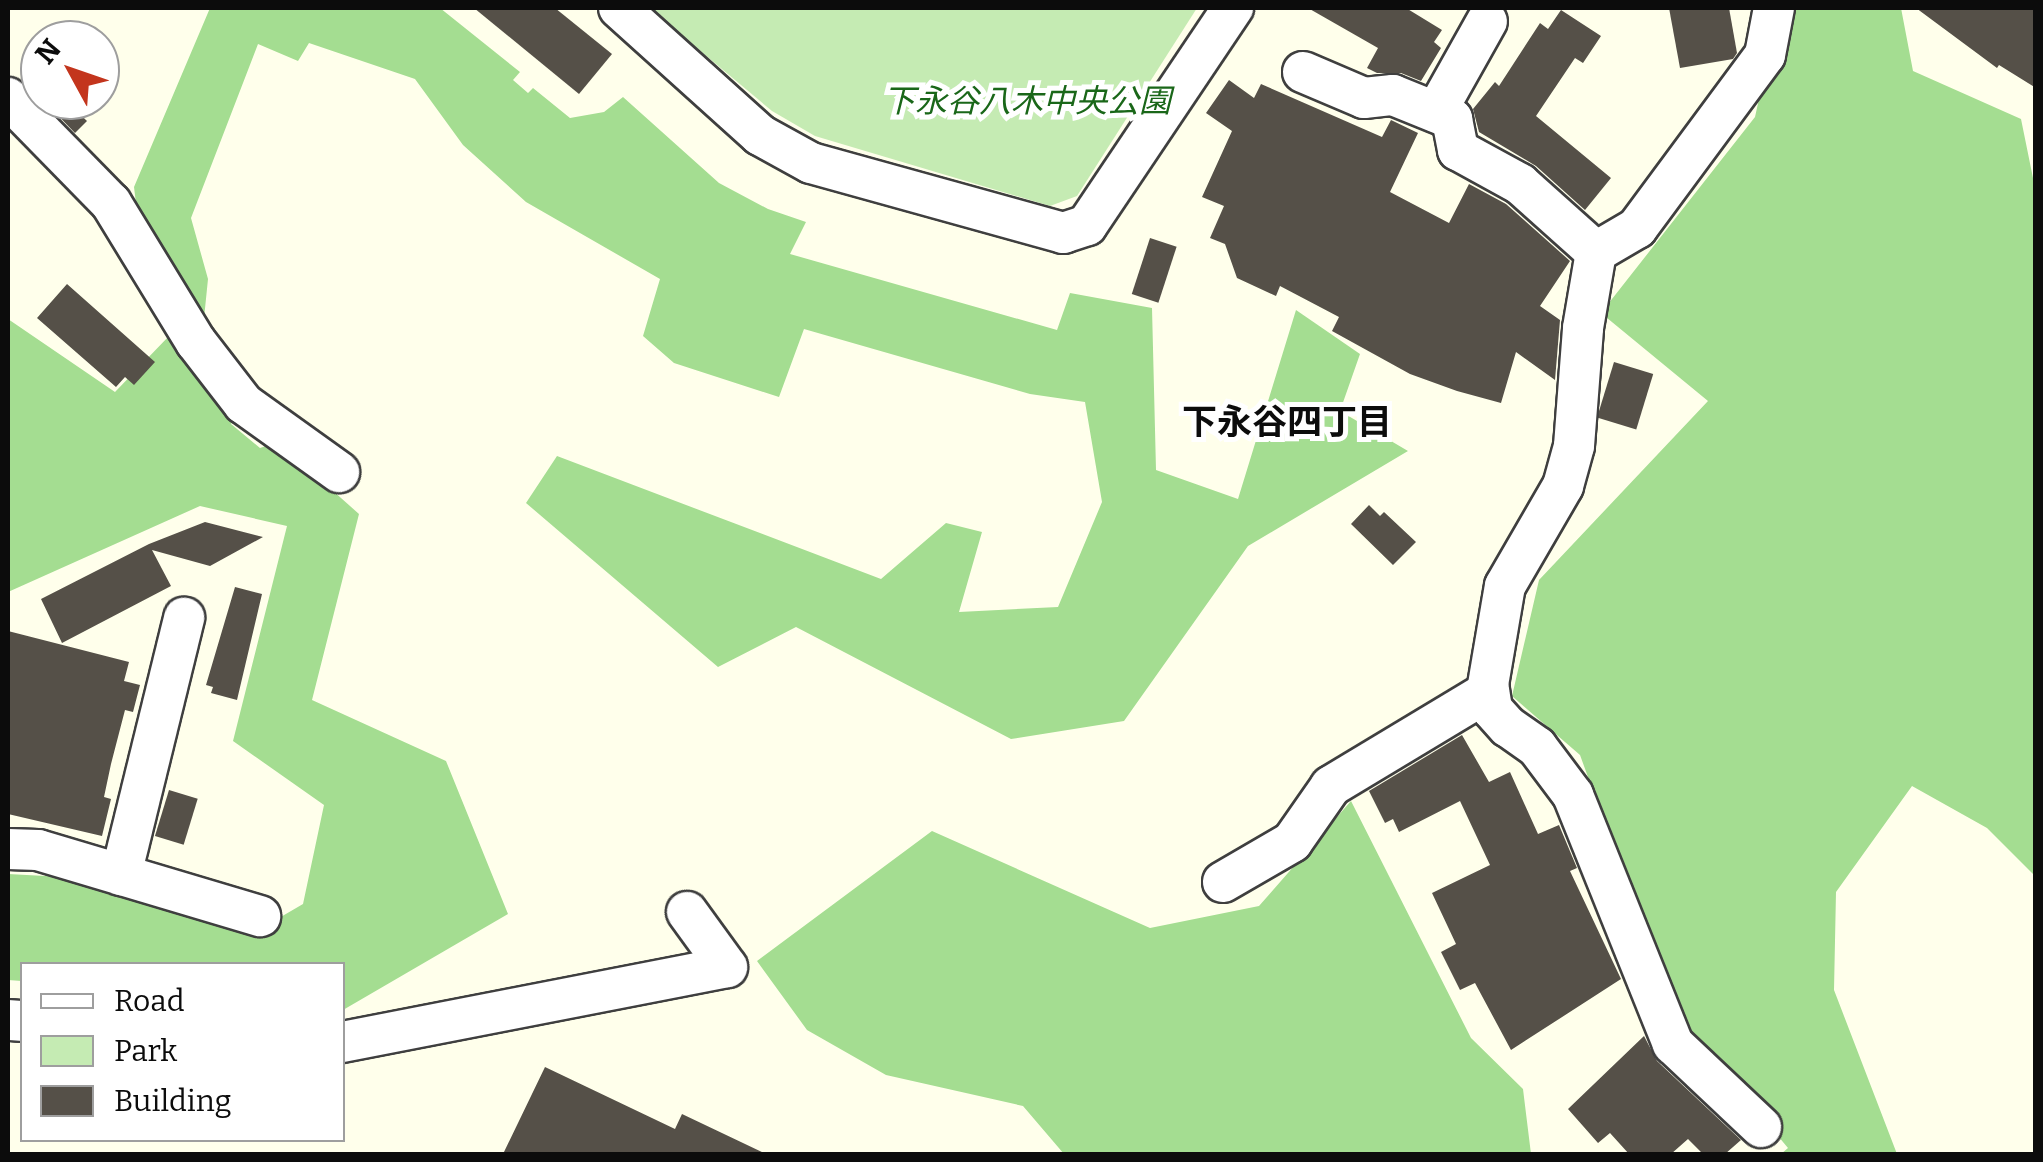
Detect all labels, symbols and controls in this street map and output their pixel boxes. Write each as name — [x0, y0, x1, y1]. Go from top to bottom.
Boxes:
north arrow — [20, 20, 120, 120]
text: N — [29, 33, 68, 71]
park label: 下永谷八木中央公園 — [883, 82, 1171, 120]
district label: 下永谷四丁目 — [1182, 401, 1392, 443]
legend — [20, 962, 345, 1142]
text: Road — [114, 983, 185, 1019]
text: Park — [114, 1033, 177, 1069]
text: Building — [114, 1083, 232, 1119]

